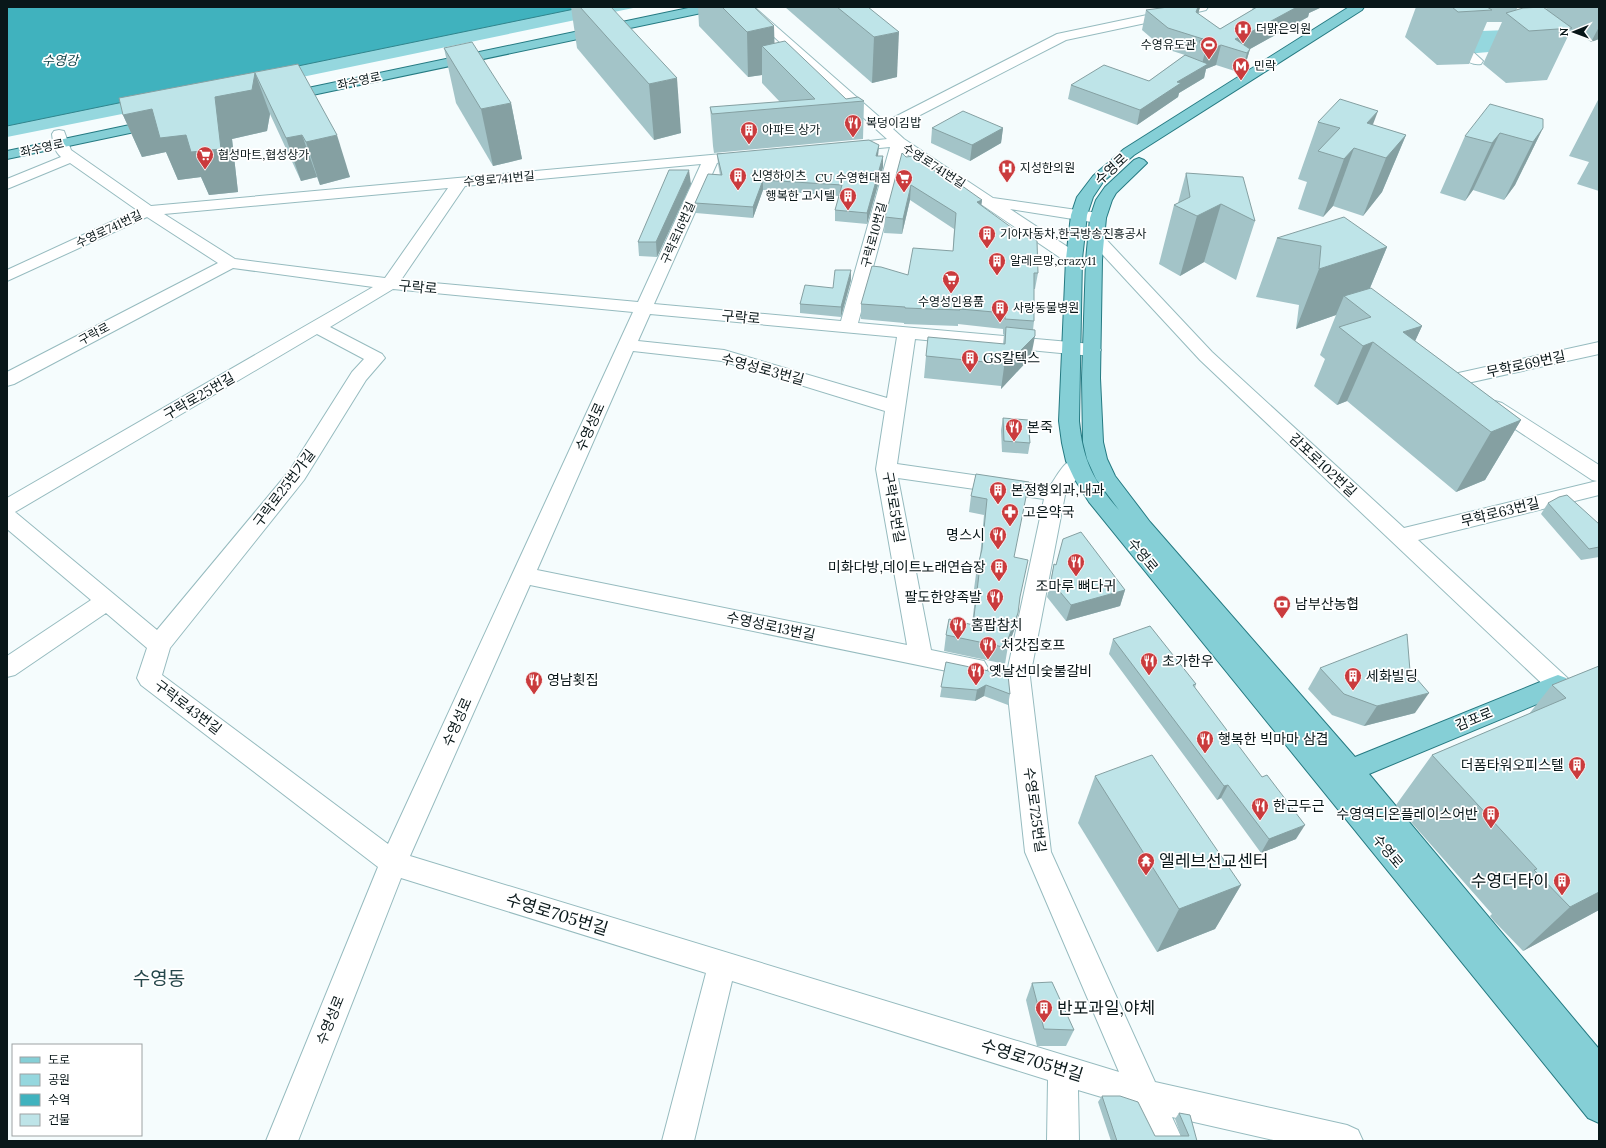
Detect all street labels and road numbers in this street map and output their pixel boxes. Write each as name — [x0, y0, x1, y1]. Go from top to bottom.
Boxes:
street label: 좌수영로 — [336, 69, 382, 92]
street label: 좌수영로 — [19, 136, 65, 159]
street label: 수영로741번길 — [900, 140, 968, 191]
street label: 수영로 — [1091, 149, 1131, 189]
street label: 수영로741번길 — [463, 168, 535, 189]
street label: 구락로16번길 — [657, 199, 698, 266]
street label: 구락로10번길 — [858, 201, 889, 269]
street label: 수영로741번길 — [73, 207, 144, 250]
street label: 구락로 — [398, 276, 438, 298]
street label: 구락로 — [721, 306, 761, 328]
street label: 구락로 — [76, 319, 112, 348]
street label: 무학로69번길 — [1485, 347, 1567, 381]
street label: 수영성로3번길 — [720, 349, 806, 389]
street label: 구락로25번길 — [160, 368, 238, 424]
street label: 수영성로 — [571, 400, 609, 454]
street label: 감포로102번길 — [1286, 429, 1360, 501]
street label: 구락로25번가길 — [249, 446, 319, 530]
street label: 구락로5번길 — [879, 470, 909, 544]
street label: 무학로63번길 — [1459, 494, 1541, 530]
street label: 수영로 — [1124, 534, 1162, 576]
street label: 수영성로13번길 — [725, 608, 817, 644]
street label: 구락로43번길 — [151, 676, 225, 738]
street label: 수영성로 — [438, 695, 476, 749]
street label: 감포로 — [1453, 703, 1495, 735]
street label: 수영로725번길 — [1020, 766, 1050, 854]
street label: 수영로 — [1369, 830, 1407, 872]
street label: 수영로705번길 — [503, 888, 611, 940]
street label: 수영성로 — [312, 993, 348, 1047]
street label: 수영로705번길 — [978, 1034, 1086, 1086]

